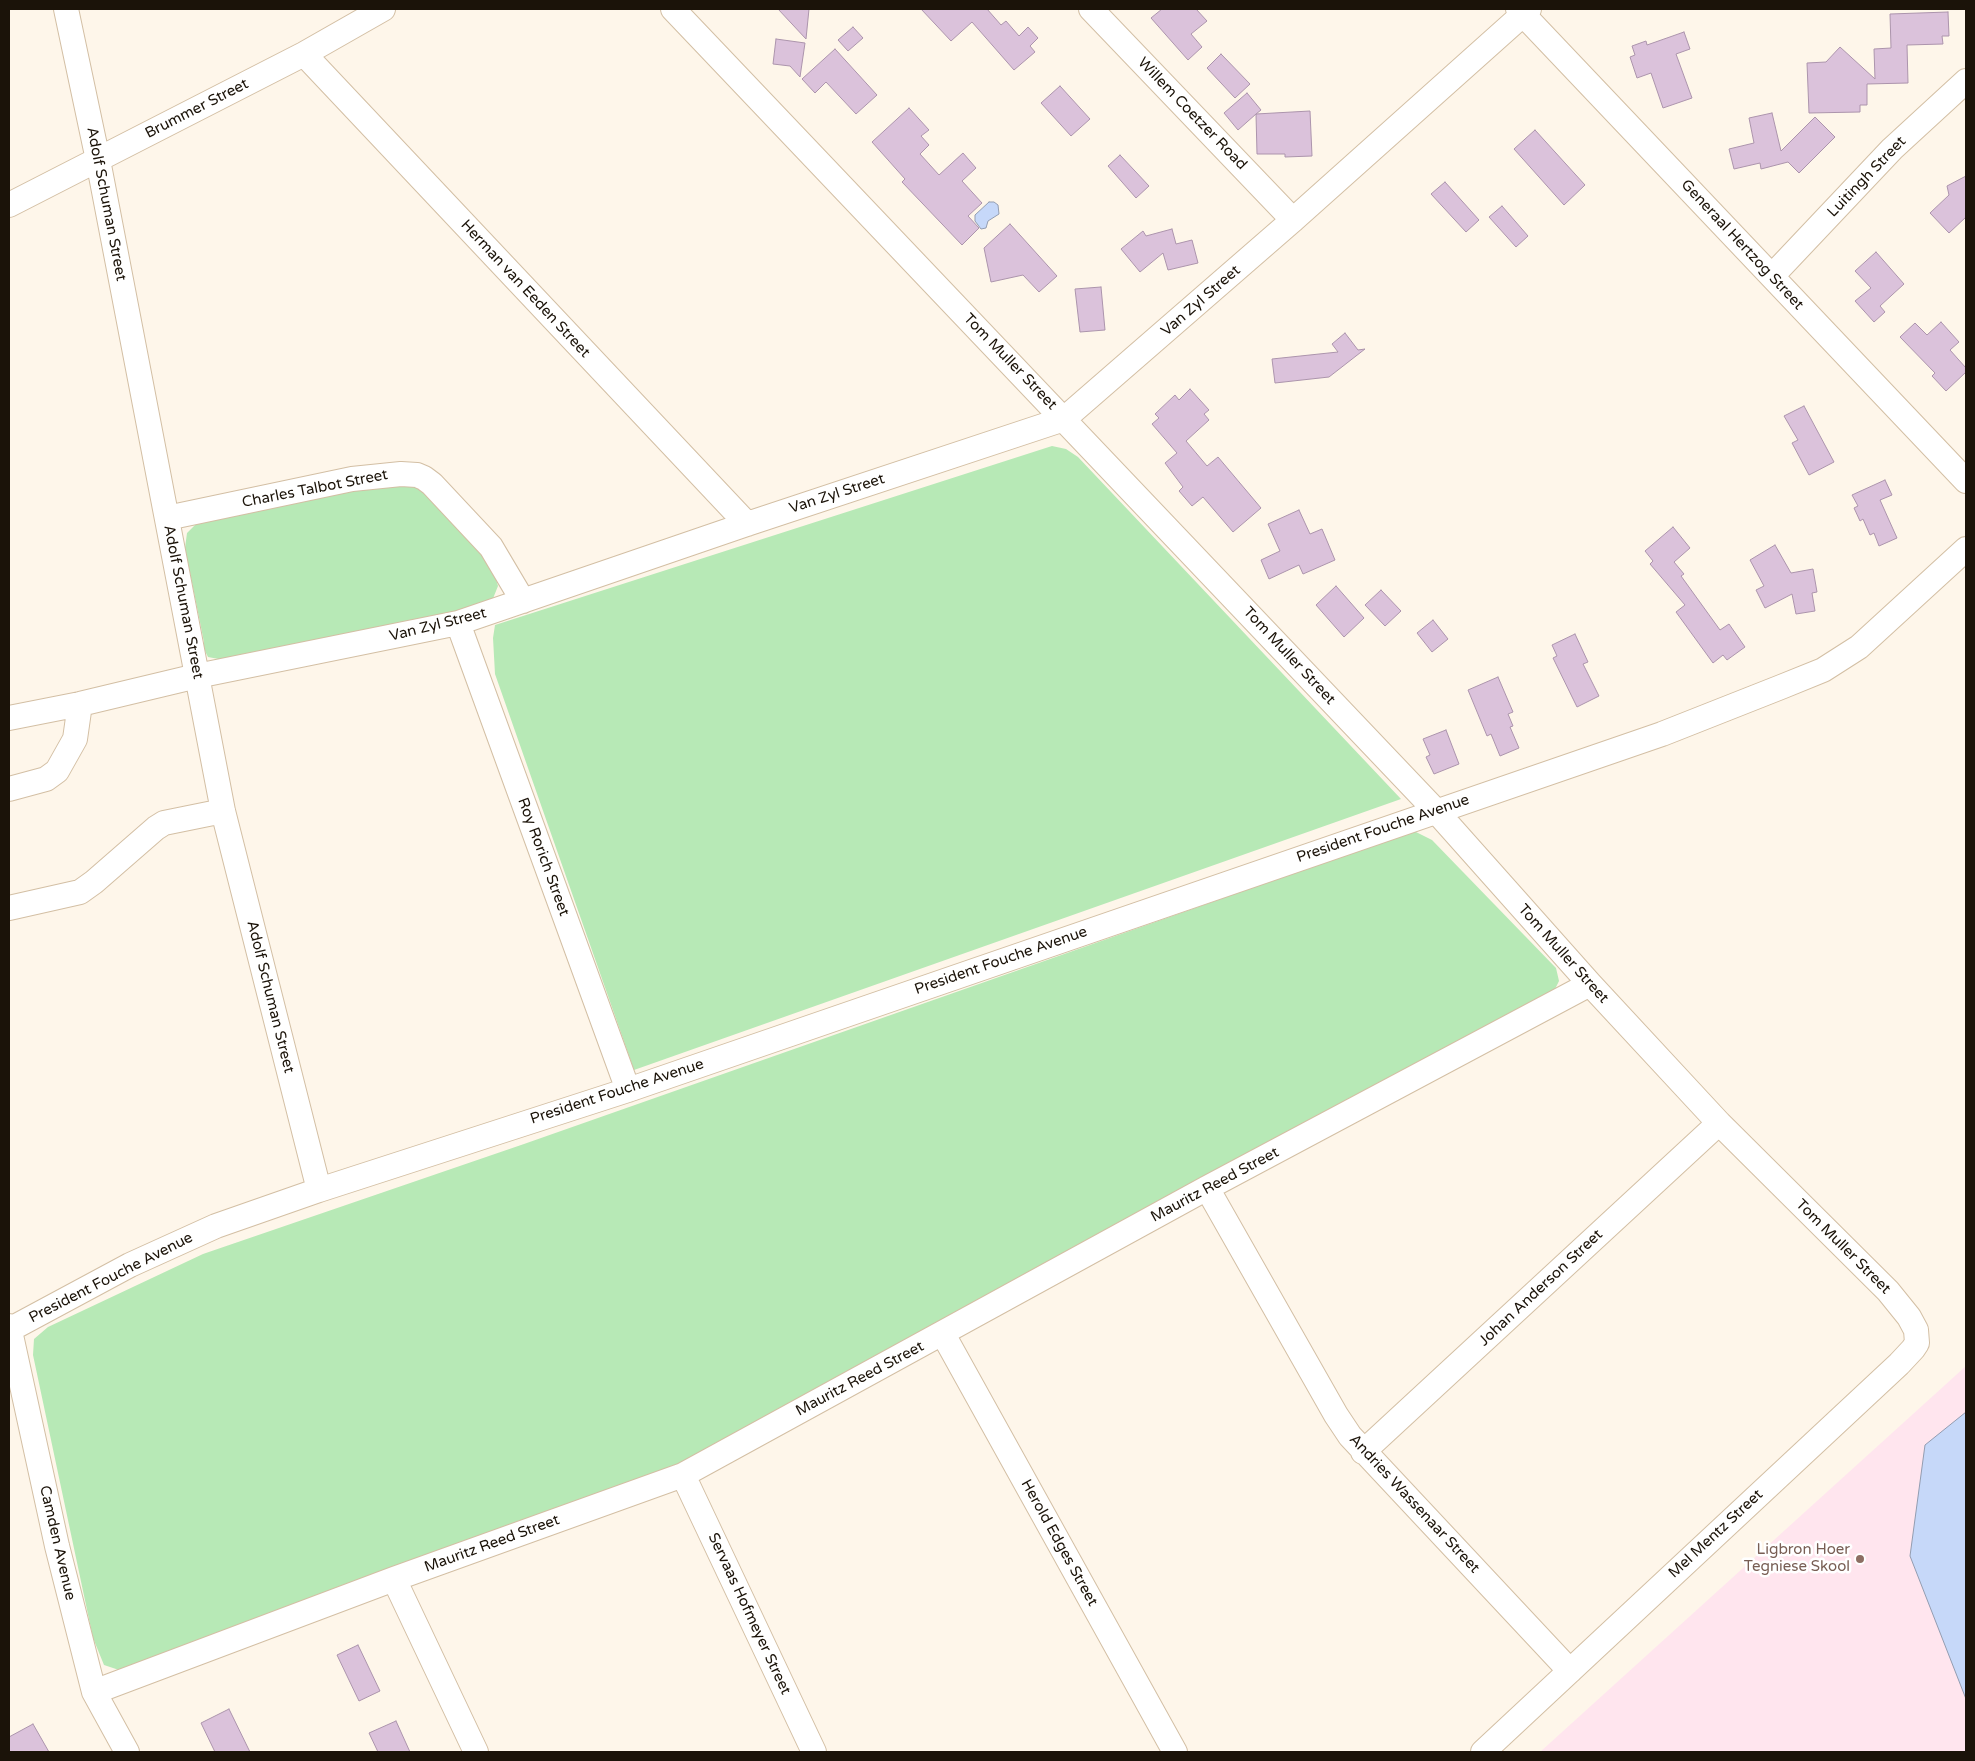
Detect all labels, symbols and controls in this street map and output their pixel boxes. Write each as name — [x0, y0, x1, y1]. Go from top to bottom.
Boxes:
street label: Willem Coetzer Road — [1134, 54, 1250, 174]
street label: Brummer Street — [142, 75, 252, 143]
street label: Adolf Schuman Street — [82, 125, 130, 283]
street label: Luitingh Street — [1824, 133, 1910, 221]
street label: Generaal Hertzog Street — [1677, 176, 1807, 314]
street label: Herman van Eeden Street — [456, 216, 594, 362]
street label: Van Zyl Street — [1158, 262, 1244, 340]
street label: Tom Muller Street — [959, 310, 1061, 414]
street label: Charles Talbot Street — [241, 466, 389, 512]
street label: Van Zyl Street — [787, 470, 887, 518]
street label: Adolf Schuman Street — [159, 523, 207, 681]
street label: Tom Muller Street — [1239, 603, 1339, 709]
street label: Van Zyl Street — [388, 604, 488, 646]
street label: President Fouche Avenue — [1294, 791, 1472, 867]
street label: Roy Rorich Street — [513, 795, 573, 919]
street label: Tom Muller Street — [1514, 901, 1612, 1007]
street label: Adolf Schuman Street — [242, 919, 298, 1075]
street label: President Fouche Avenue — [912, 923, 1090, 999]
street label: President Fouche Avenue — [528, 1055, 706, 1129]
street label: Mauritz Reed Street — [1148, 1144, 1282, 1226]
street label: Tom Muller Street — [1792, 1196, 1894, 1298]
street label: Johan Anderson Street — [1475, 1226, 1607, 1350]
street label: President Fouche Avenue — [26, 1229, 196, 1327]
street label: Mauritz Reed Street — [793, 1338, 927, 1420]
street label: Andries Wassenaar Street — [1345, 1431, 1483, 1577]
street label: Herold Edges Street — [1017, 1476, 1101, 1610]
street label: Camden Avenue — [35, 1484, 79, 1602]
street label: Mel Mentz Street — [1665, 1486, 1767, 1582]
street label: Mauritz Reed Street — [422, 1511, 562, 1577]
street label: Servaas Hofmeyer Street — [704, 1530, 794, 1698]
place label: Ligbron Hoer Tegniese Skool — [1744, 1541, 1850, 1576]
marker: Ligbron Hoer Tegniese Skool — [1854, 1553, 1866, 1565]

